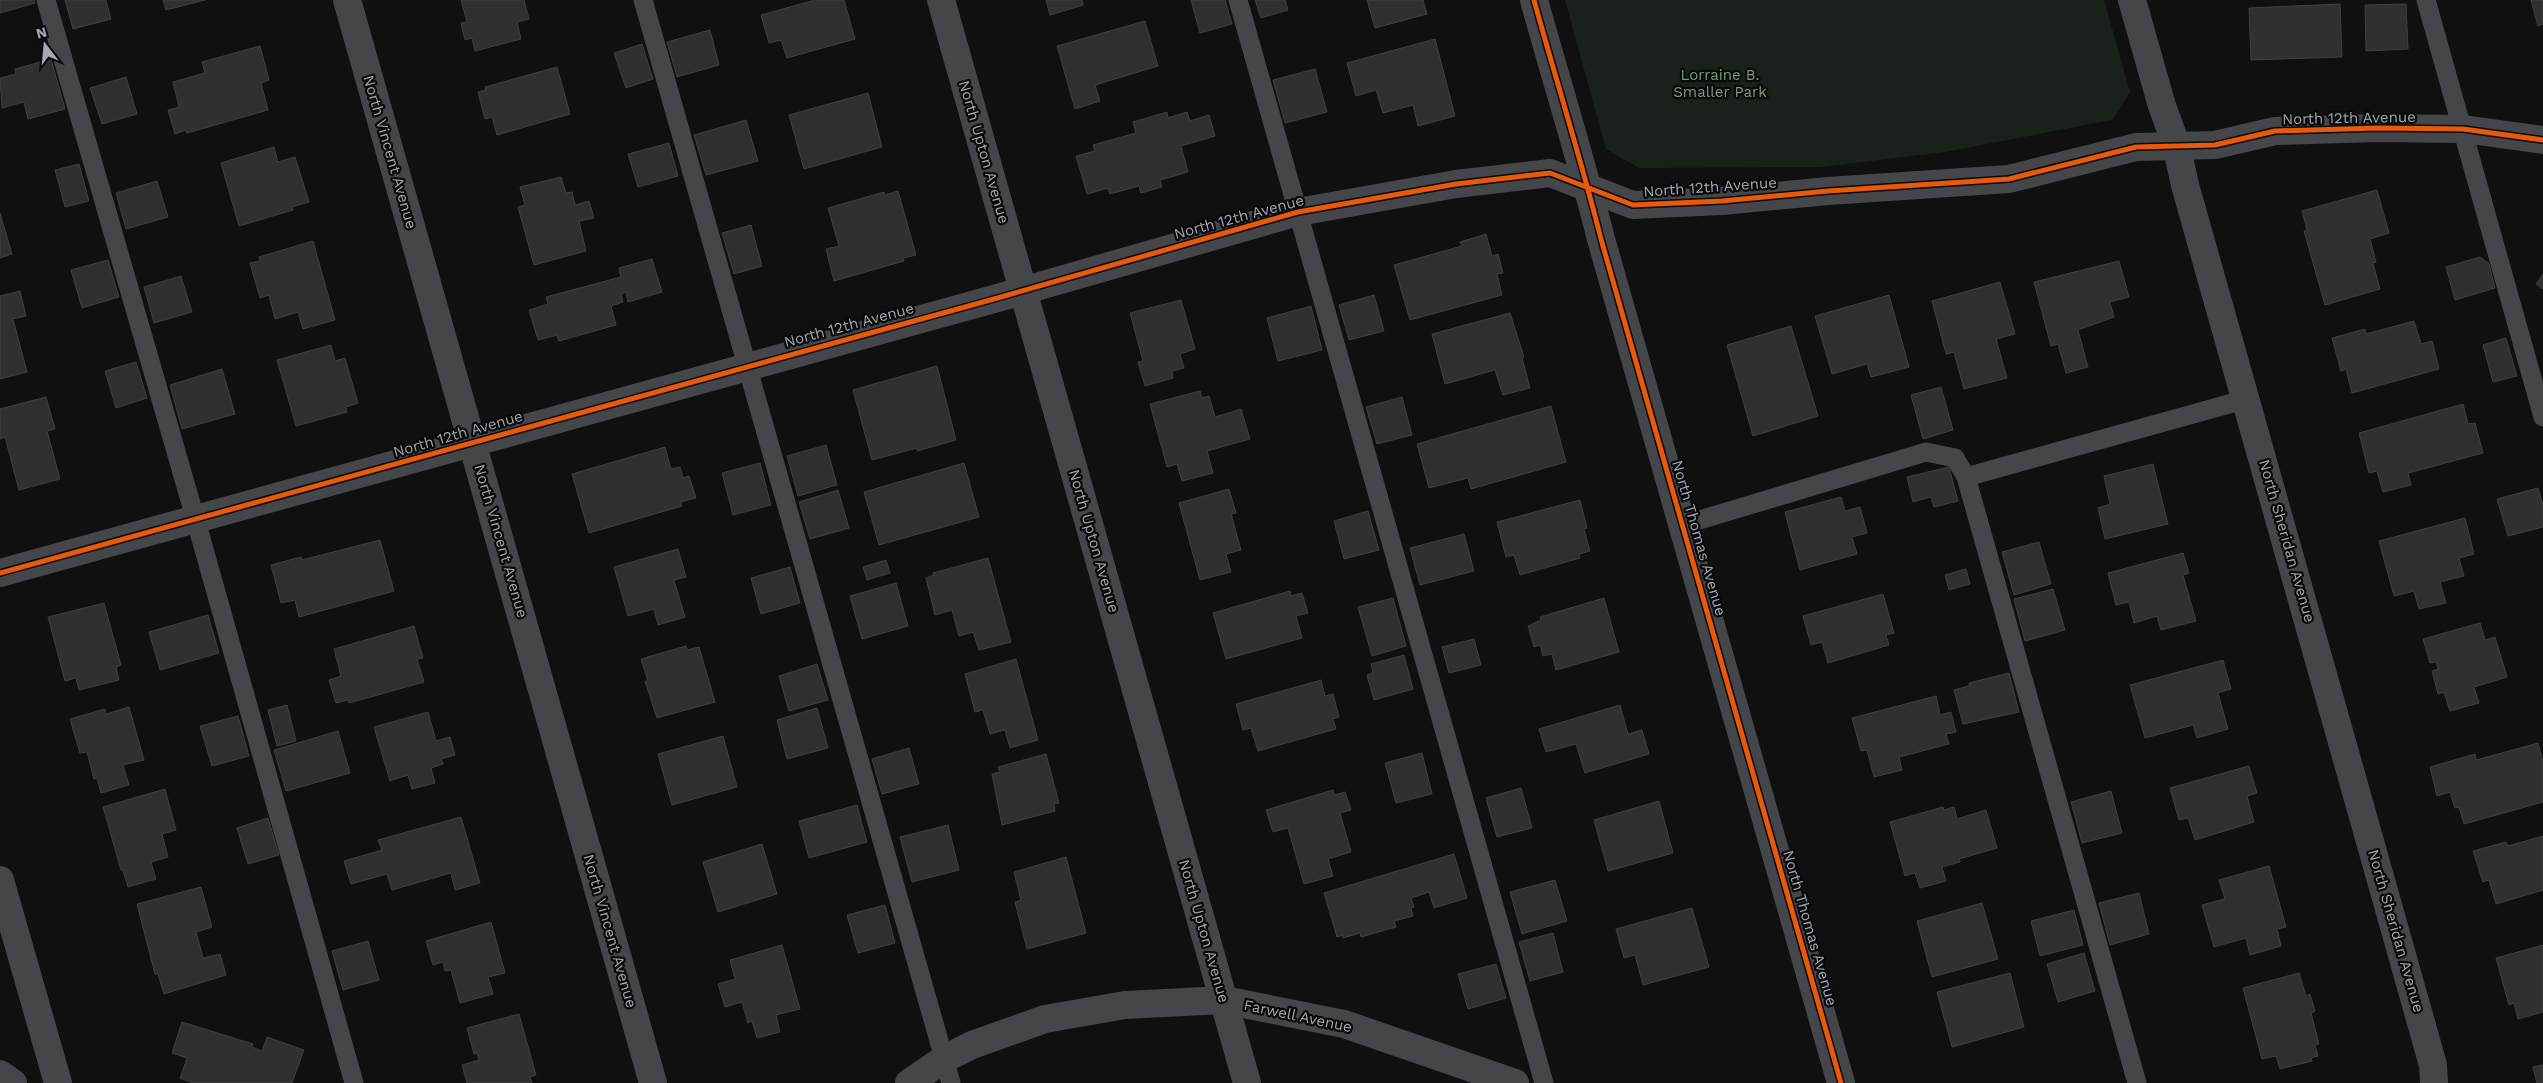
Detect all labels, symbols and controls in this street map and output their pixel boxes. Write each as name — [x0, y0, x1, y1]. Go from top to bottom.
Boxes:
north arrow — [20, 20, 70, 70]
text: N — [34, 23, 49, 42]
park label: Lorraine B. Smaller Park — [1673, 66, 1767, 101]
street label: North Vincent Avenue — [359, 73, 421, 231]
street label: North Upton Avenue — [955, 78, 1013, 226]
street label: North 12th Avenue — [2282, 108, 2416, 128]
street label: North 12th Avenue — [1643, 173, 1777, 201]
street label: North 12th Avenue — [1172, 191, 1306, 243]
street label: North 12th Avenue — [782, 299, 916, 351]
street label: North 12th Avenue — [391, 407, 525, 461]
street label: North Sheridan Avenue — [2255, 457, 2319, 625]
street label: North Thomas Avenue — [1668, 458, 1730, 618]
street label: North Vincent Avenue — [470, 462, 532, 620]
street label: North Upton Avenue — [1065, 467, 1123, 615]
street label: North Sheridan Avenue — [2364, 847, 2428, 1015]
street label: North Thomas Avenue — [1779, 848, 1841, 1008]
street label: North Vincent Avenue — [579, 852, 641, 1010]
street label: North Upton Avenue — [1175, 857, 1233, 1005]
street label: Farwell Avenue — [1242, 996, 1354, 1036]

